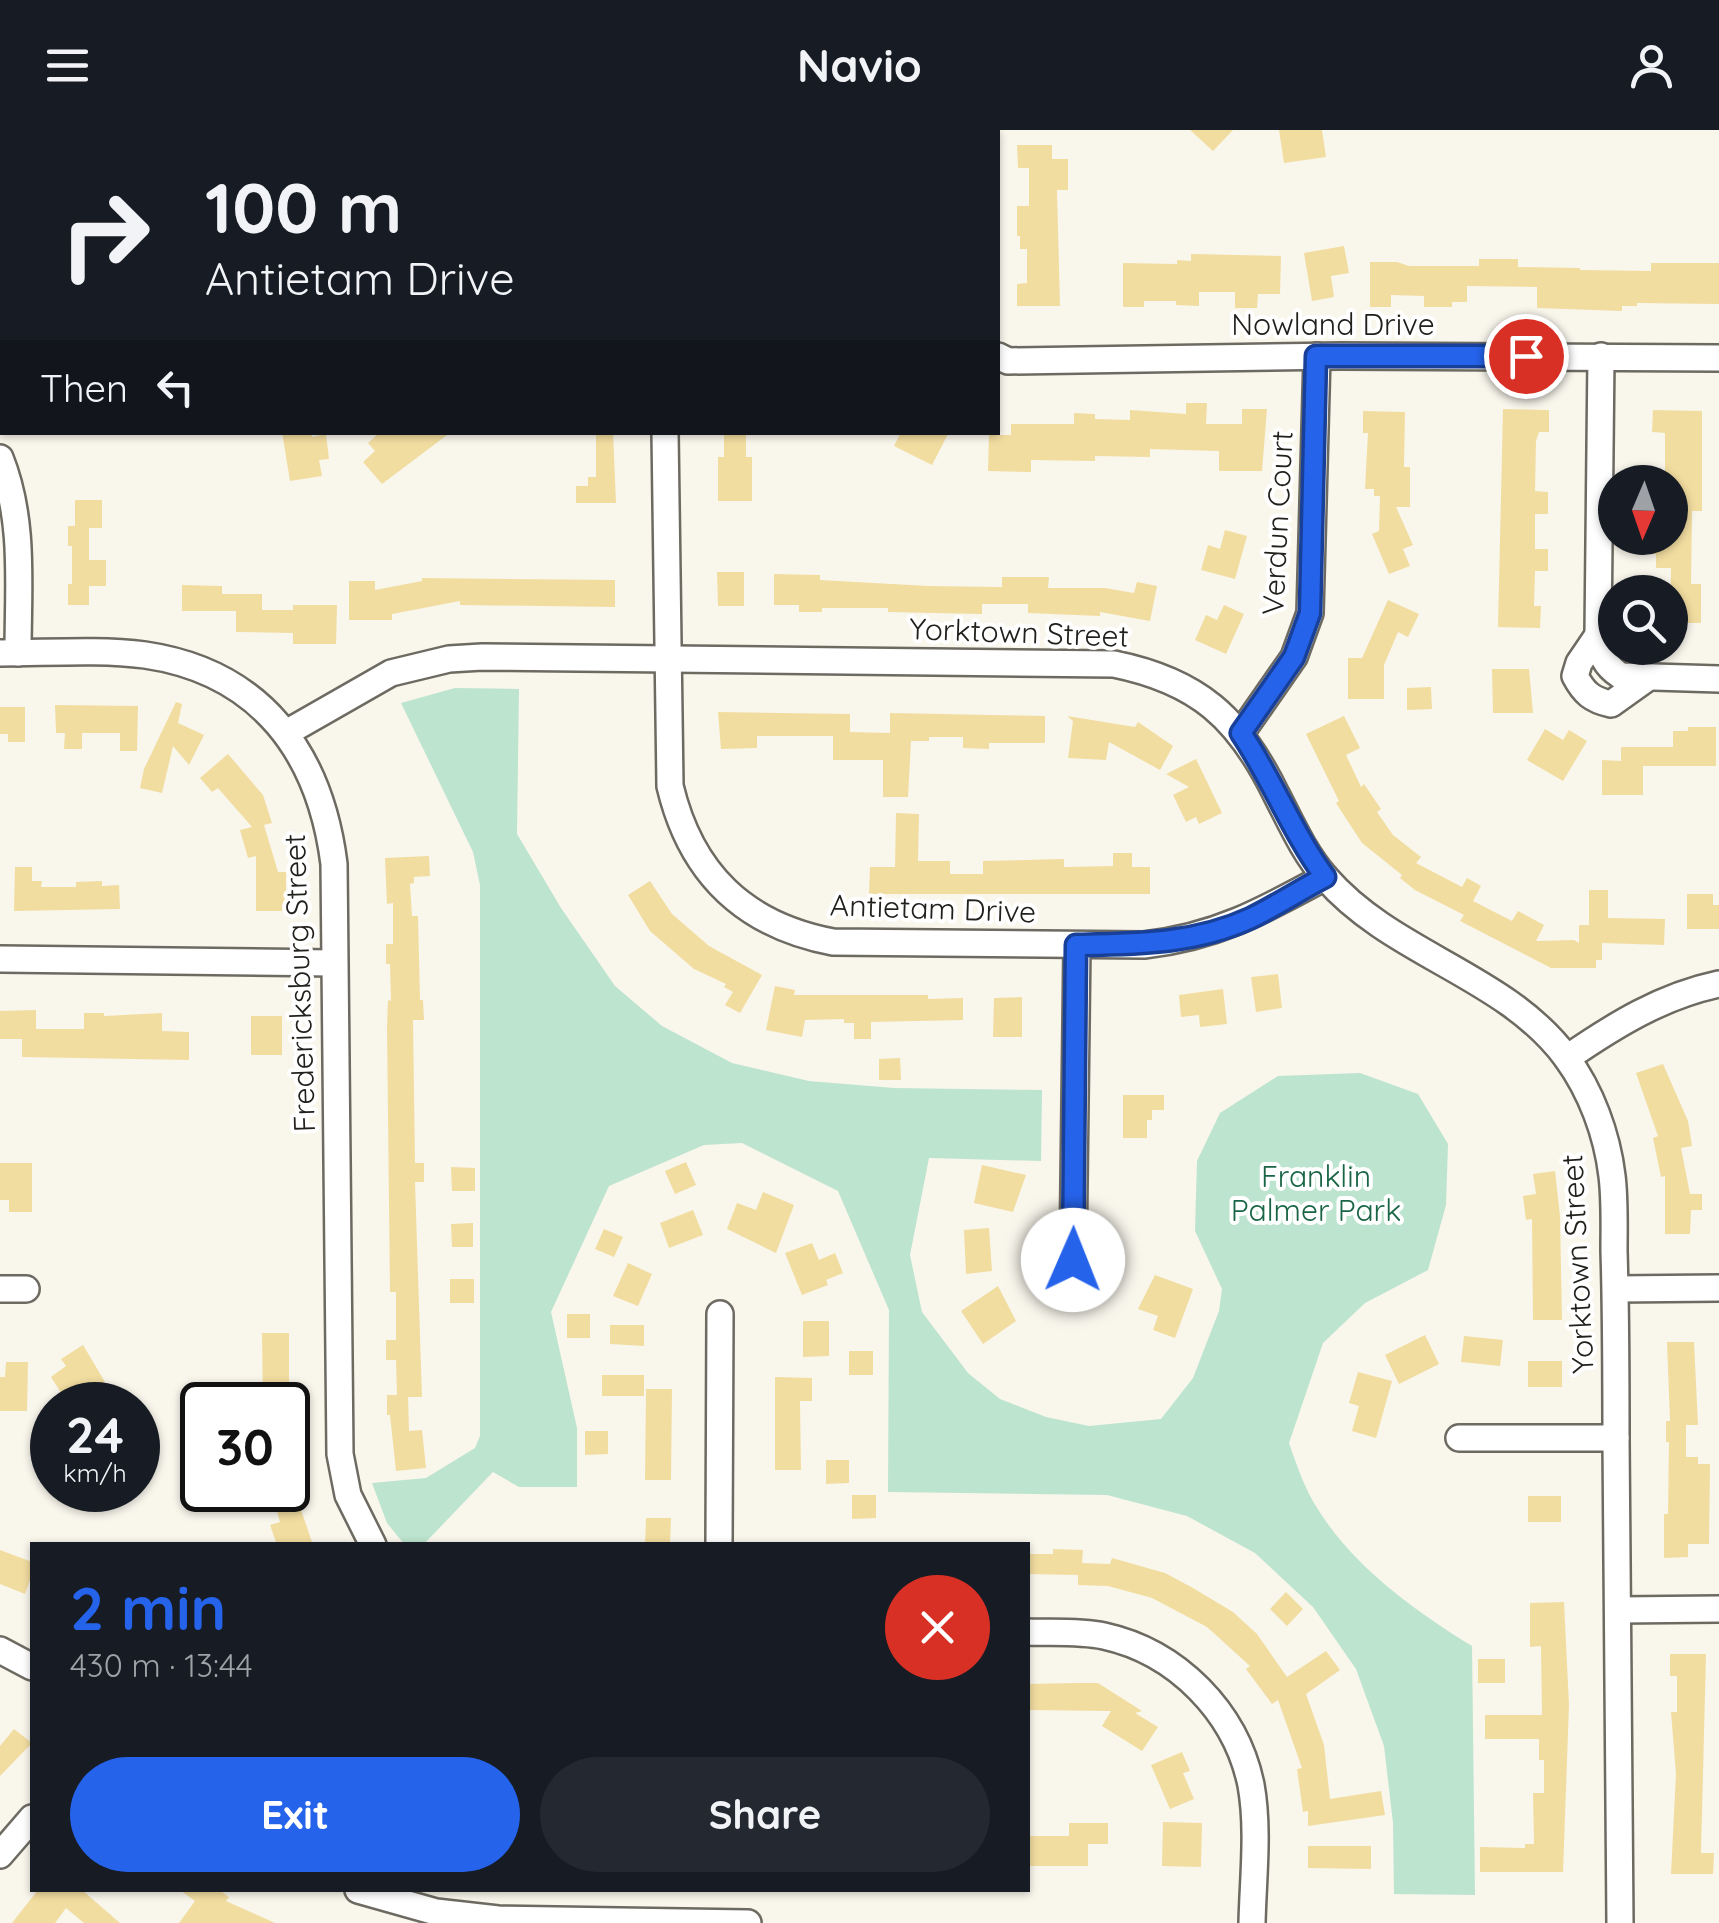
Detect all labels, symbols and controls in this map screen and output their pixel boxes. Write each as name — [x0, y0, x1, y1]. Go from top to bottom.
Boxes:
text: Navio — [797, 37, 922, 93]
icon: menu — [40, 38, 95, 93]
icon: person — [1624, 38, 1679, 93]
text: 100 m — [205, 163, 402, 251]
icon: right — [40, 170, 170, 300]
text: Antietam Drive — [205, 250, 515, 306]
street label: Nowland Drive — [1231, 305, 1435, 343]
pin — [1484, 314, 1569, 399]
icon: arrive — [1499, 329, 1554, 384]
icon: left — [148, 360, 203, 415]
text: Then — [40, 364, 128, 412]
street label: Verdun Court — [1253, 430, 1301, 616]
north arrow — [1598, 465, 1688, 555]
map controls — [1598, 465, 1688, 665]
button: search — [1598, 575, 1688, 665]
street label: Yorktown Street — [909, 609, 1129, 655]
street label: Fredericksburg Street — [275, 833, 323, 1133]
street label: Antietam Drive — [829, 885, 1037, 931]
street label: Yorktown Street — [1552, 1153, 1602, 1375]
park label: Franklin Palmer Park — [1231, 1157, 1401, 1229]
position arrow — [1021, 1208, 1125, 1312]
speed limit sign: 30 — [180, 1382, 310, 1512]
text: 24 — [66, 1403, 124, 1466]
text: km/h — [63, 1457, 127, 1488]
text: 2 min — [70, 1570, 226, 1645]
button: close — [885, 1575, 990, 1680]
text: 430 m · 13:44 — [70, 1645, 253, 1685]
button: Exit — [70, 1757, 520, 1872]
button: Share — [540, 1757, 990, 1872]

